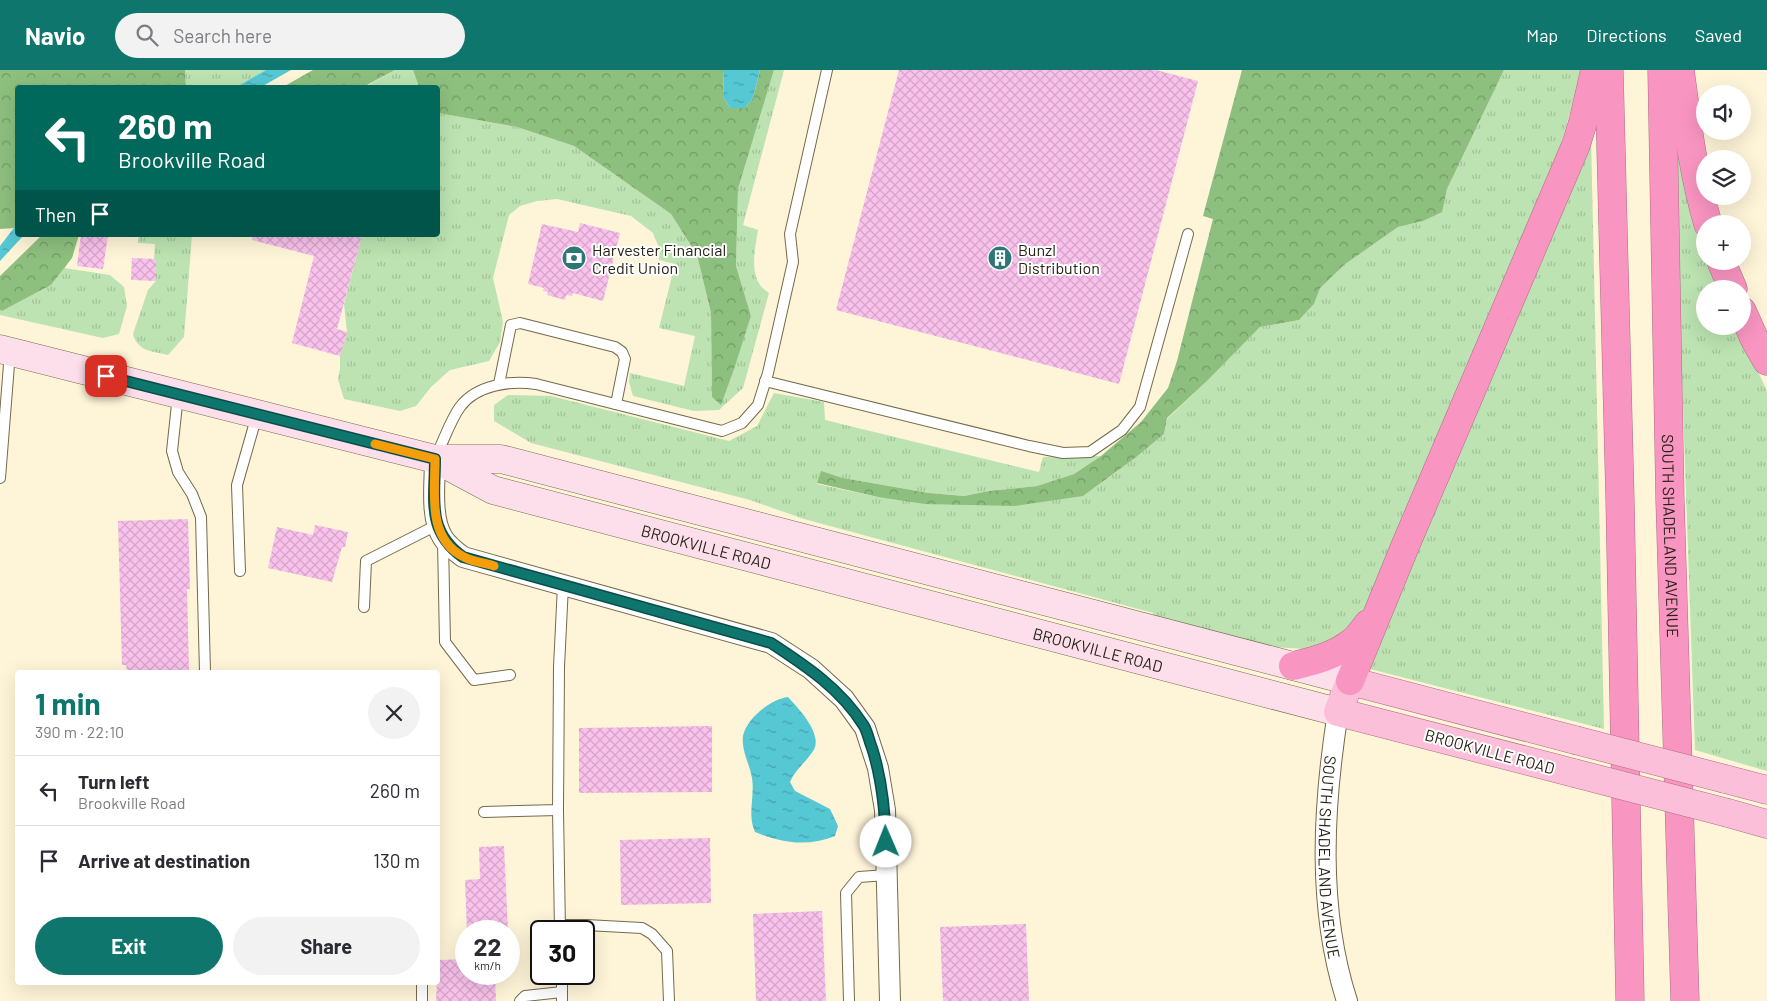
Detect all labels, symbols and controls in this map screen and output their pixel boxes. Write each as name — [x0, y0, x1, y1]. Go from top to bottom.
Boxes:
search box — [115, 13, 465, 58]
text: Navio — [25, 21, 85, 50]
icon: search — [133, 21, 161, 49]
text: Search here — [173, 24, 272, 47]
text: Map — [1526, 24, 1558, 46]
text: Directions — [1586, 24, 1667, 46]
text: Saved — [1695, 24, 1742, 46]
map controls — [1696, 85, 1751, 335]
button: sound — [1696, 85, 1751, 140]
text: 260 m — [118, 104, 213, 146]
icon: left — [35, 105, 100, 170]
text: Brookville Road — [118, 146, 266, 172]
button: layers — [1696, 150, 1751, 205]
icon: arrive — [86, 200, 114, 228]
text: Then — [35, 203, 76, 226]
button: + — [1696, 215, 1751, 270]
place label: Harvester Financial Credit Union — [592, 240, 726, 277]
place label: Bunzl Distribution — [1018, 240, 1100, 277]
bank icon: Harvester Financial Credit Union — [561, 245, 587, 271]
building icon: Bunzl Distribution — [987, 245, 1013, 271]
button: − — [1696, 280, 1751, 335]
pin — [85, 355, 127, 397]
icon: arrive — [92, 362, 120, 390]
street label: SOUTH SHADELAND AVENUE — [1659, 434, 1684, 638]
street label: BROOKVILLE ROAD — [639, 520, 773, 572]
street label: BROOKVILLE ROAD — [1031, 623, 1165, 675]
text: 1 min — [35, 685, 101, 721]
button: close — [368, 687, 420, 739]
text: 390 m · 22:10 — [35, 722, 124, 741]
street label: BROOKVILLE ROAD — [1423, 725, 1557, 777]
street label: SOUTH SHADELAND AVENUE — [1316, 755, 1345, 960]
text: Turn left — [78, 770, 149, 793]
icon: left — [35, 777, 63, 805]
text: 260 m — [370, 779, 420, 802]
text: Brookville Road — [78, 793, 185, 812]
position arrow — [859, 815, 911, 867]
icon: arrive — [35, 847, 63, 875]
text: Arrive at destination — [78, 849, 250, 872]
text: 130 m — [373, 849, 420, 872]
button: Exit — [35, 917, 223, 975]
button: Share — [233, 917, 420, 975]
speed limit sign: 30 — [530, 920, 595, 985]
text: 22 — [473, 931, 502, 961]
text: km/h — [474, 958, 501, 972]

